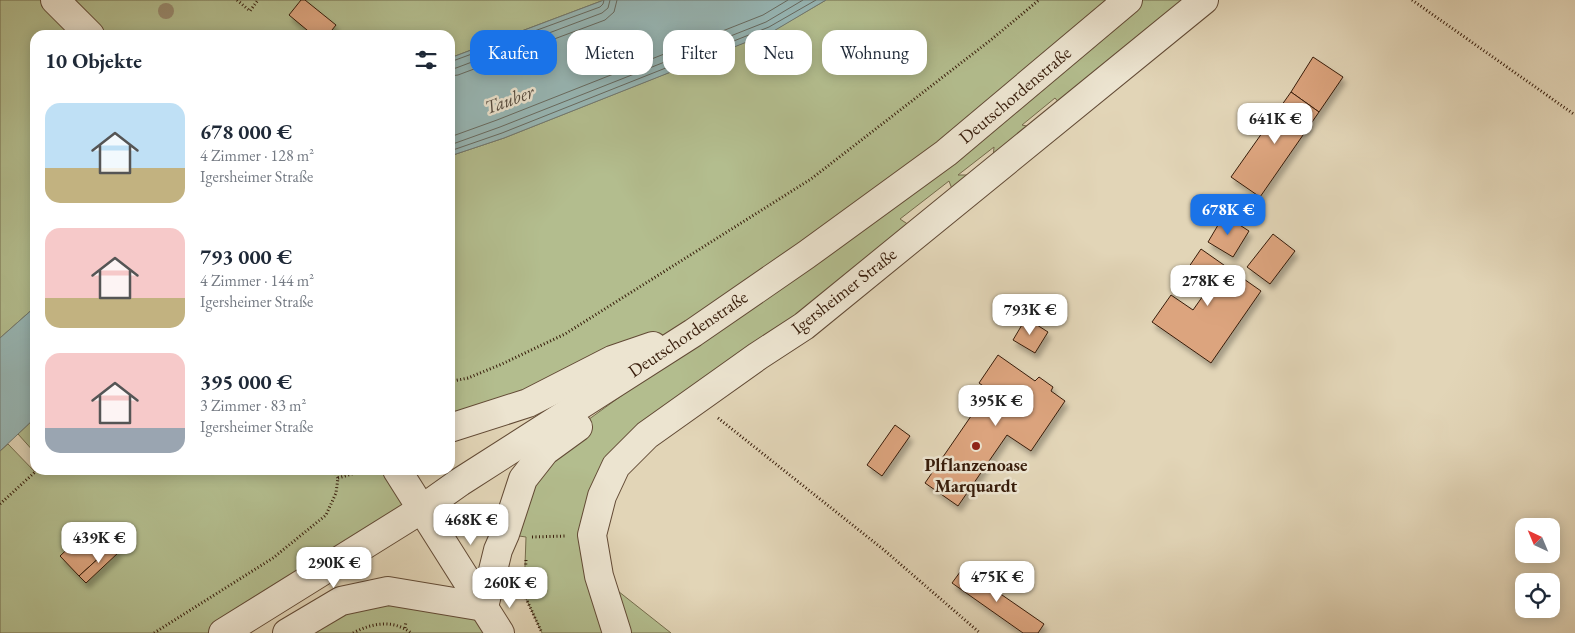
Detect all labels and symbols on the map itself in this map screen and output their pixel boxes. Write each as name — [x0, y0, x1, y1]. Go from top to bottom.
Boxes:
street label: Deutschordenstraße — [954, 41, 1075, 148]
water label: Tauber — [481, 79, 538, 120]
pin: 641K € — [1234, 102, 1316, 145]
pin: 678K € — [1187, 194, 1269, 236]
street label: Igersheimer Straße — [786, 242, 901, 339]
pin: 278K € — [1167, 264, 1249, 307]
street label: Deutschordenstraße — [623, 285, 752, 382]
pin: 793K € — [989, 294, 1071, 336]
pin: 395K € — [955, 384, 1037, 427]
marker: Plflanzenoase Marquardt — [970, 440, 982, 452]
place label: Plflanzenoase Marquardt — [924, 453, 1028, 497]
pin: 468K € — [430, 504, 512, 546]
north arrow — [1515, 518, 1560, 562]
pin: 439K € — [58, 522, 140, 564]
pin: 290K € — [293, 546, 375, 589]
pin: 475K € — [956, 560, 1038, 603]
pin: 260K € — [469, 566, 551, 609]

